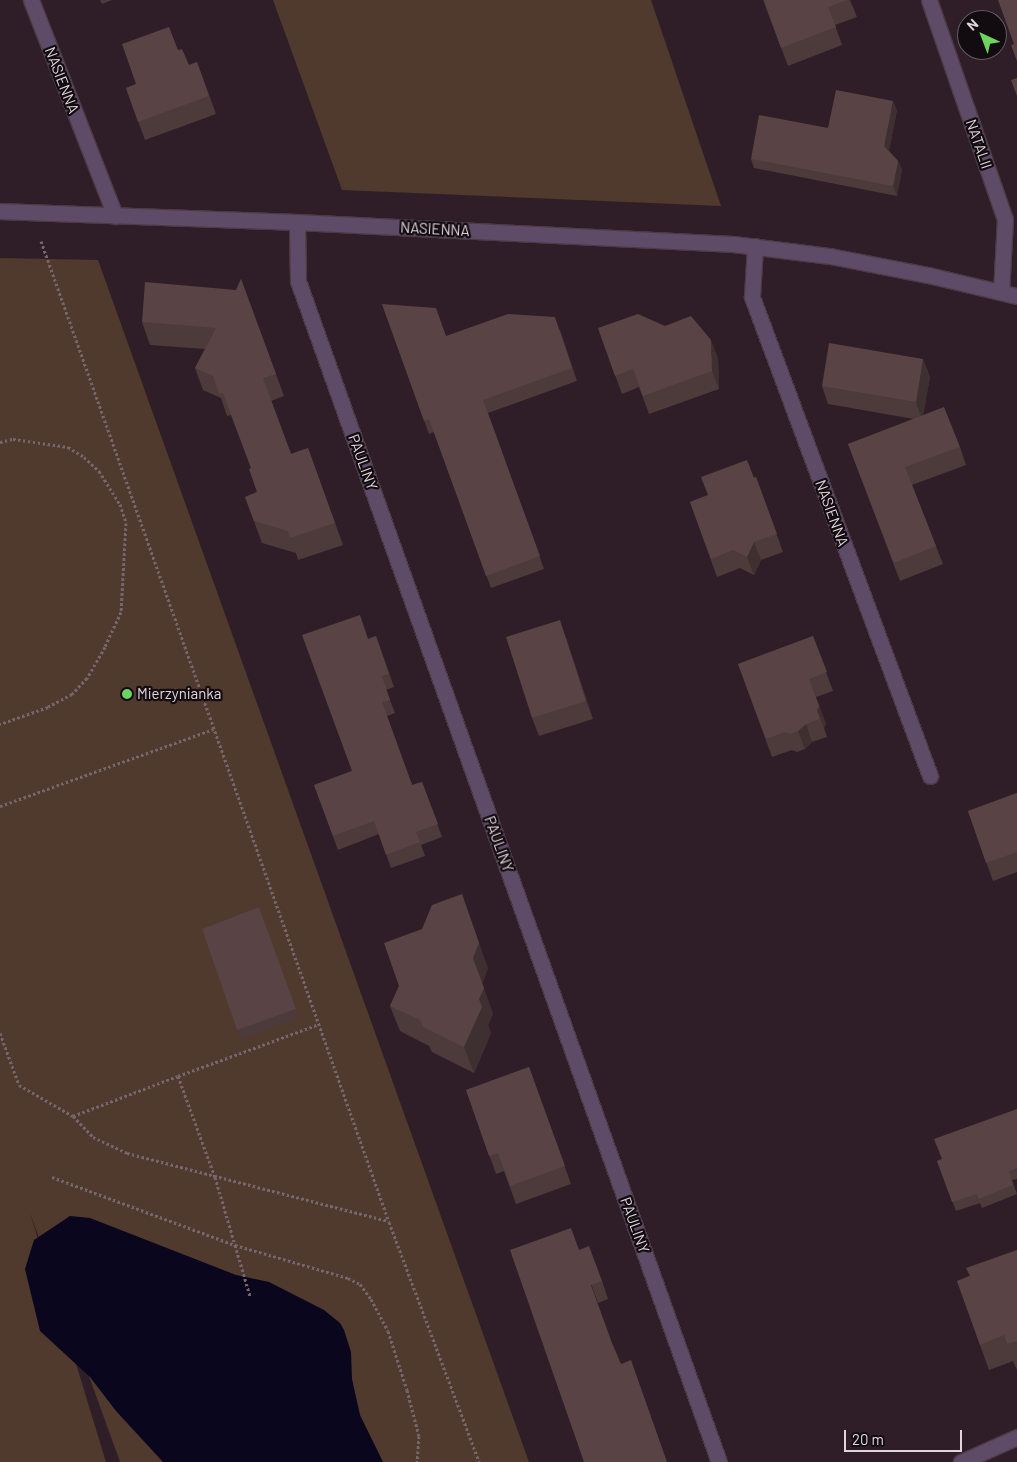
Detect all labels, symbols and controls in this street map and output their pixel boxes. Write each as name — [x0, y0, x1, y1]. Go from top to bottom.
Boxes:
north arrow — [957, 10, 1007, 60]
text: N — [963, 15, 981, 34]
street label: NASIENNA — [41, 44, 83, 116]
street label: NATALII — [962, 117, 996, 171]
street label: NASIENNA — [400, 218, 470, 240]
street label: PAULINY — [345, 432, 381, 492]
street label: NASIENNA — [812, 477, 852, 549]
place label: Mierzynianka — [137, 685, 221, 703]
marker: Mierzynianka — [121, 688, 133, 700]
street label: PAULINY — [481, 814, 517, 874]
street label: PAULINY — [617, 1195, 653, 1255]
scale bar — [847, 1420, 964, 1452]
text: 20 m — [852, 1430, 884, 1448]

